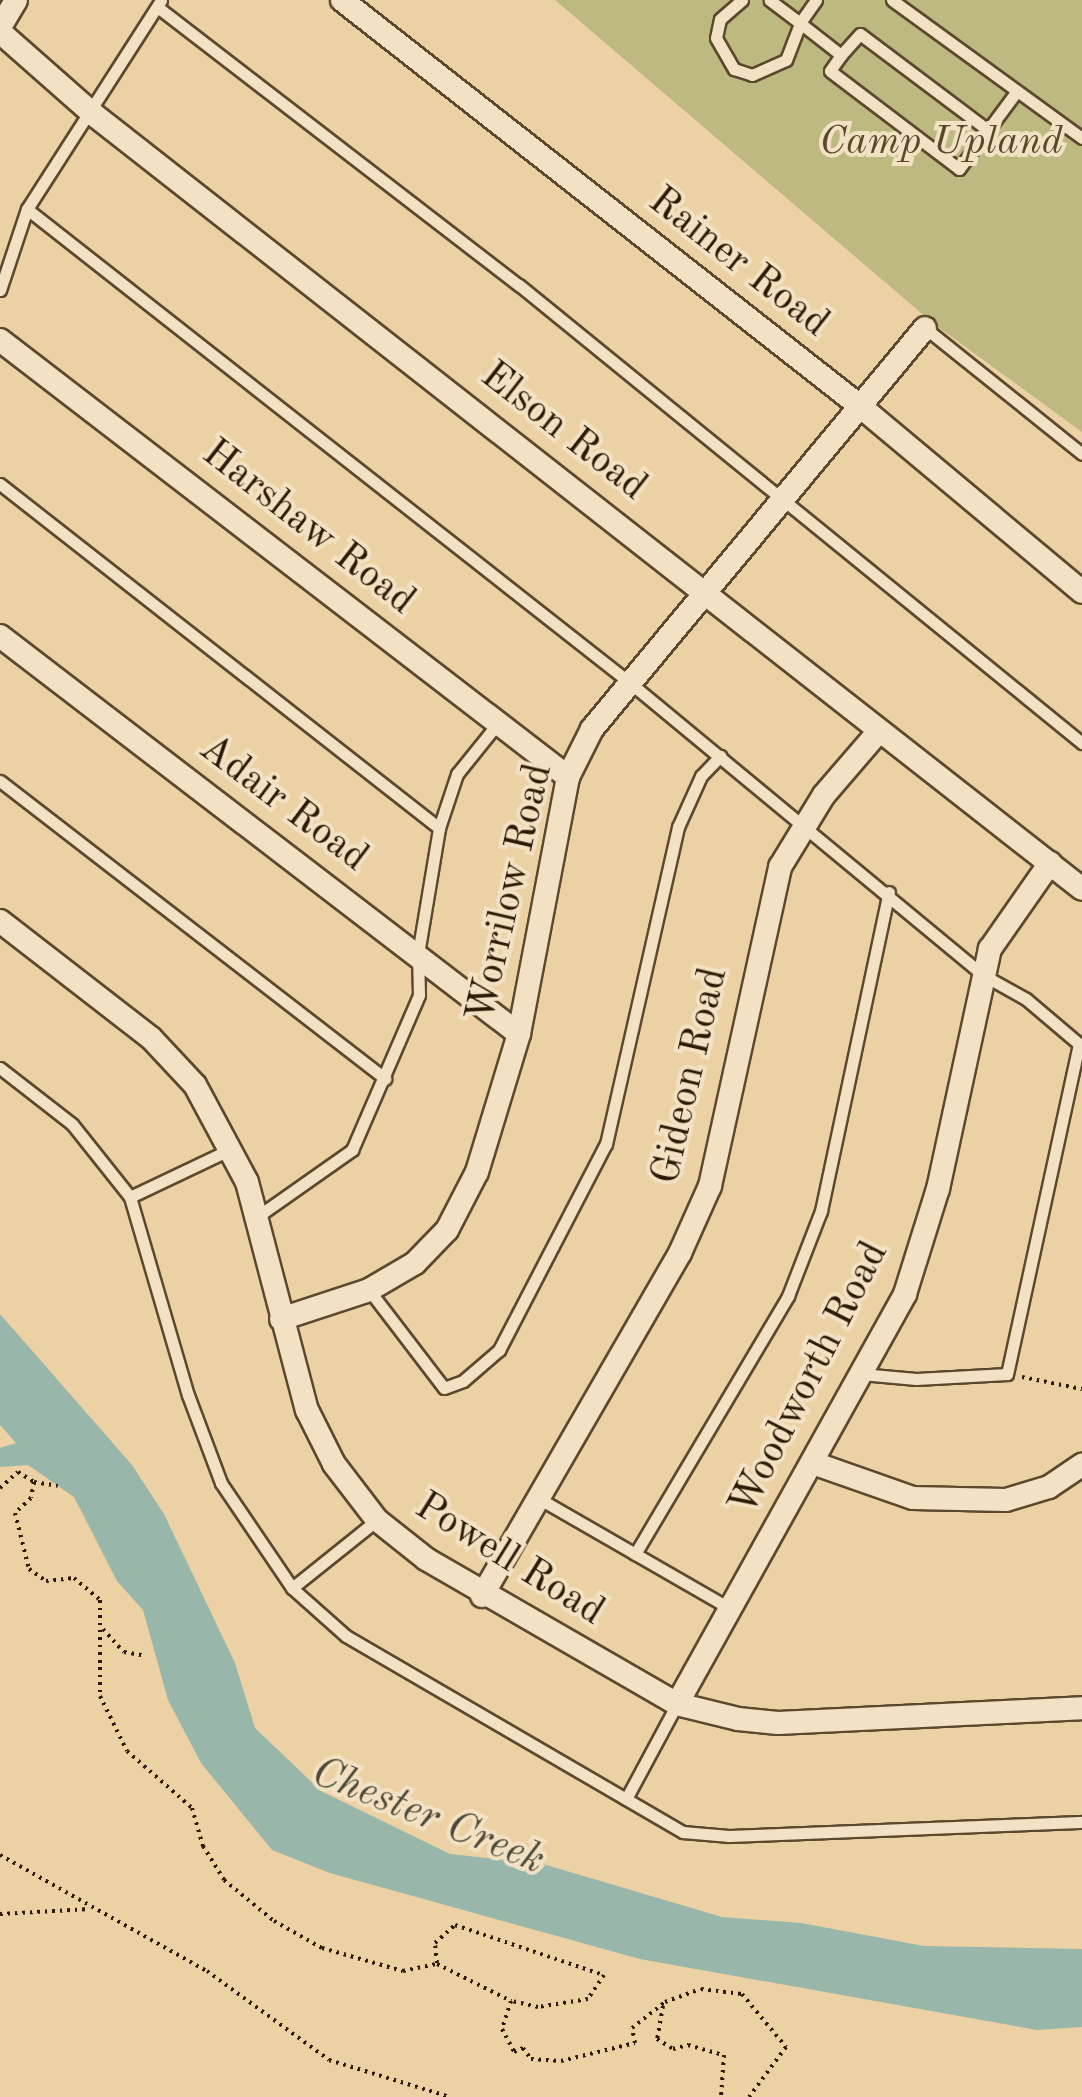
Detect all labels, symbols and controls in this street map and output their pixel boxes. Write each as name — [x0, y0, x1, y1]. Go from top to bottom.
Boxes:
park label: Camp Upland — [819, 119, 1063, 167]
street label: Rainer Road — [638, 178, 838, 348]
street label: Elson Road — [470, 352, 656, 512]
street label: Harshaw Road — [192, 430, 424, 626]
street label: Adair Road — [189, 725, 377, 883]
street label: Worrilow Road — [458, 759, 564, 1027]
street label: Gideon Road — [643, 963, 739, 1189]
street label: Woodworth Road — [720, 1234, 900, 1524]
street label: Powell Road — [406, 1483, 612, 1637]
water label: Chester Creek — [304, 1748, 552, 1886]

